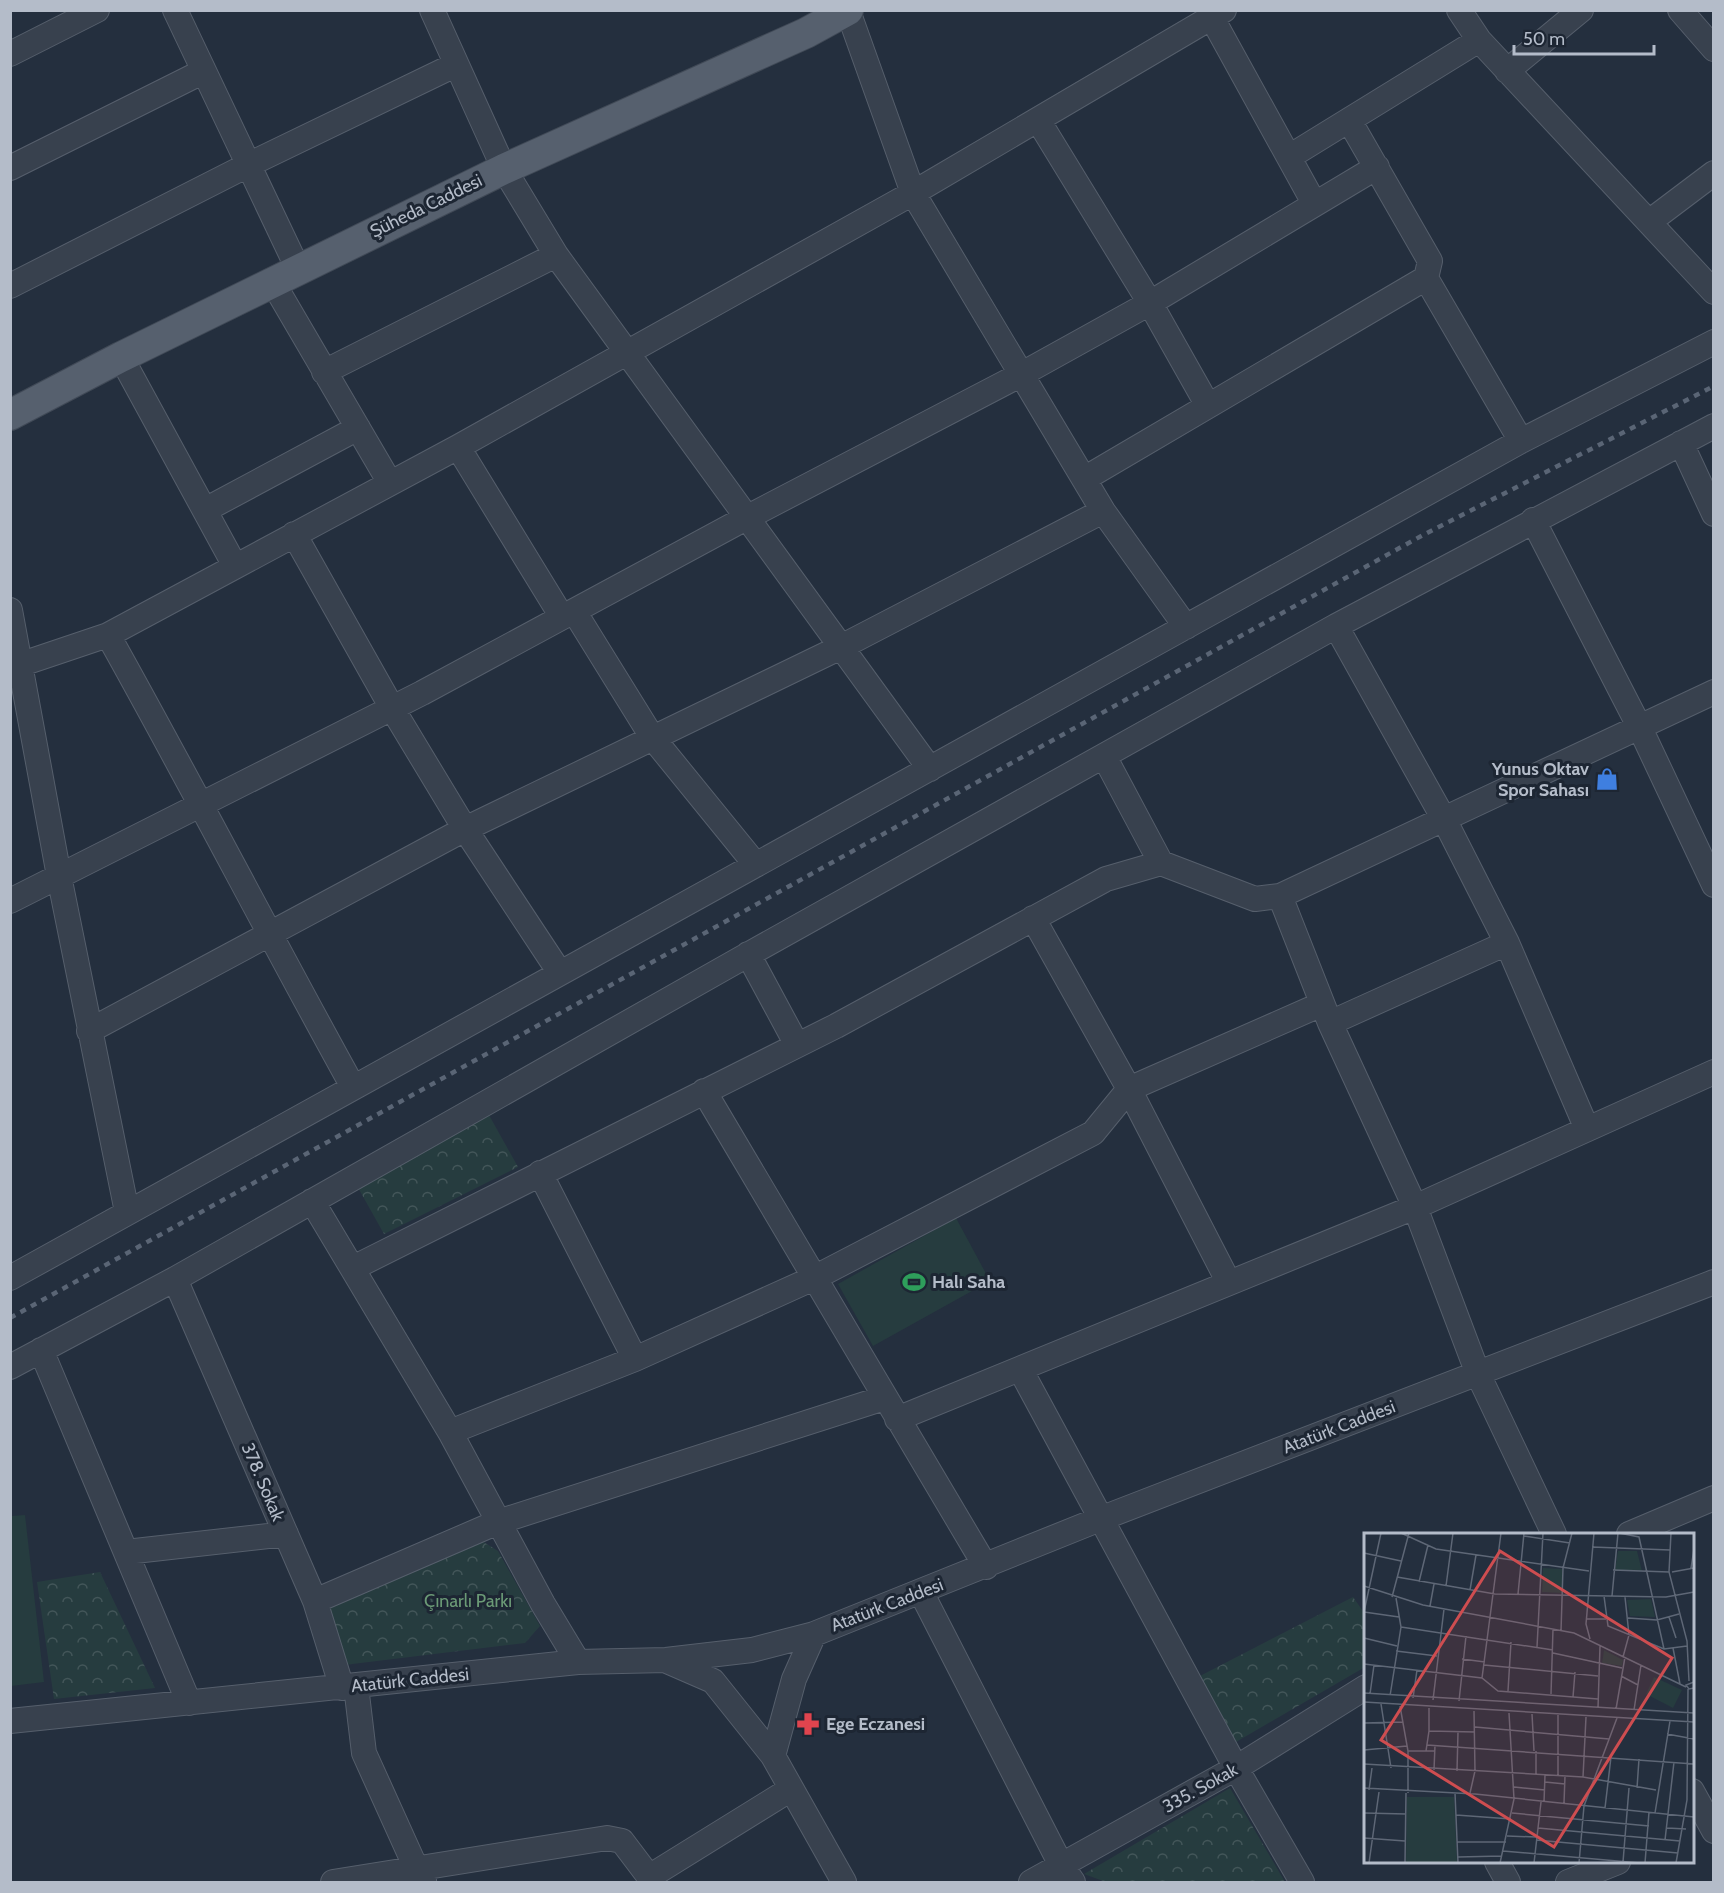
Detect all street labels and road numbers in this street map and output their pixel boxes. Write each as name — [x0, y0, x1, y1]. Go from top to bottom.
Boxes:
street label: Şüheda Caddesi — [366, 169, 486, 243]
street label: Atatürk Caddesi — [1280, 1395, 1398, 1459]
street label: 378. Sokak — [237, 1440, 290, 1525]
street label: Atatürk Caddesi — [828, 1573, 946, 1637]
street label: Atatürk Caddesi — [350, 1663, 470, 1697]
street label: 335. Sokak — [1159, 1758, 1242, 1818]

